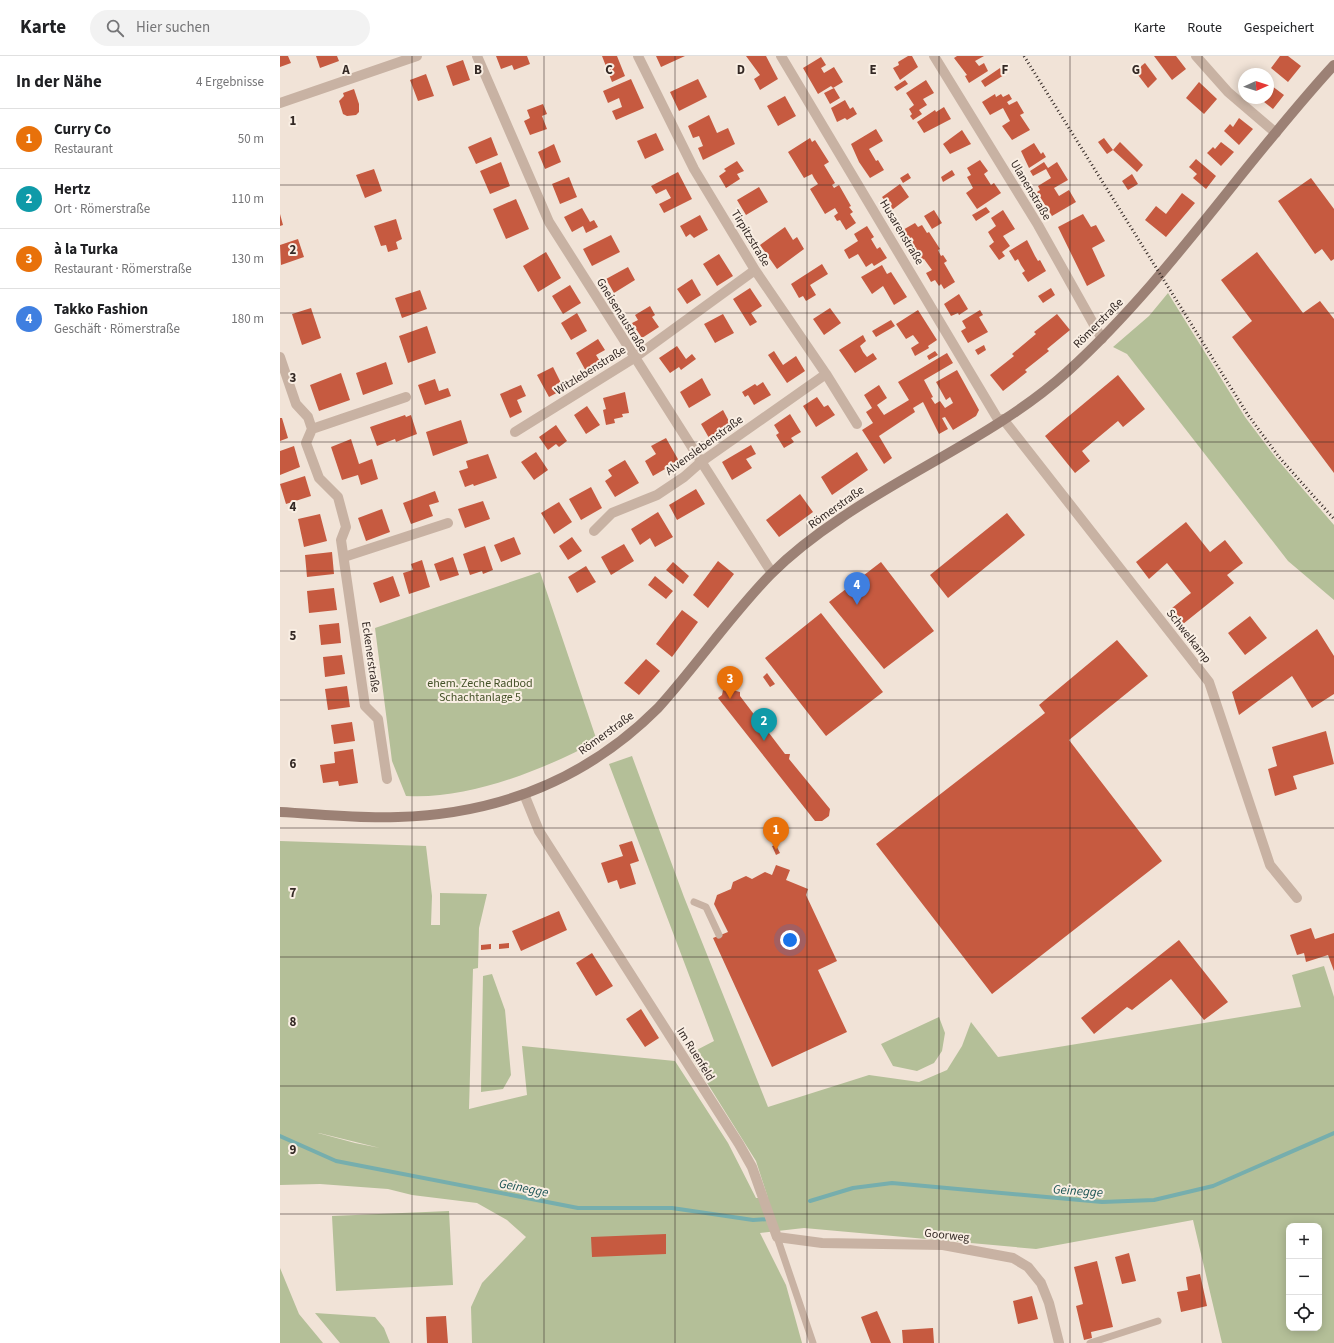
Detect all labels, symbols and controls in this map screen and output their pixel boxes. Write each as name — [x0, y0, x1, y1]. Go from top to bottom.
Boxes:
search box — [90, 10, 370, 46]
text: Karte — [20, 14, 66, 41]
icon: search — [104, 17, 126, 39]
text: Hier suchen — [136, 17, 210, 38]
text: Karte — [1134, 18, 1165, 38]
text: Route — [1187, 18, 1222, 38]
text: Gespeichert — [1244, 18, 1314, 38]
text: A — [341, 61, 350, 79]
text: B — [474, 61, 482, 79]
text: C — [605, 61, 613, 79]
text: D — [737, 61, 745, 79]
text: E — [869, 61, 877, 79]
text: F — [1002, 61, 1009, 79]
text: G — [1132, 61, 1140, 79]
north arrow — [1238, 68, 1274, 104]
text: In der Nähe — [16, 70, 102, 94]
text: 4 Ergebnisse — [196, 73, 264, 91]
text: 1 — [290, 112, 297, 130]
text: Curry Co — [54, 119, 111, 140]
text: 1 — [26, 130, 32, 148]
text: 50 m — [238, 130, 264, 148]
text: Restaurant — [54, 140, 113, 158]
street label: Ulanenstraße — [1006, 157, 1055, 224]
text: Hertz — [54, 179, 91, 200]
text: 2 — [26, 190, 32, 208]
text: 110 m — [231, 190, 264, 208]
street label: Husarenstraße — [875, 196, 928, 268]
text: Ort · Römerstraße — [54, 200, 150, 218]
street label: Tirpitzstraße — [727, 206, 774, 270]
text: à la Turka — [54, 239, 118, 260]
text: 2 — [290, 241, 297, 259]
text: 3 — [26, 250, 32, 268]
text: 130 m — [231, 250, 264, 268]
text: Restaurant · Römerstraße — [54, 260, 192, 278]
street label: Gneisenaustraße — [592, 275, 651, 356]
street label: Römerstraße — [1069, 294, 1127, 352]
text: Takko Fashion — [54, 299, 148, 320]
text: 4 — [26, 310, 32, 328]
text: 180 m — [231, 310, 264, 328]
text: Geschäft · Römerstraße — [54, 320, 180, 338]
street label: Witzlebenstraße — [551, 342, 629, 399]
text: 3 — [290, 369, 297, 387]
street label: Alvenslebenstraße — [662, 411, 747, 479]
street label: Römerstraße — [805, 482, 868, 533]
text: 4 — [290, 498, 297, 516]
pin: 4 — [844, 572, 870, 605]
street label: Schwelkamp — [1162, 606, 1215, 667]
street label: Eckenerstraße — [357, 620, 384, 694]
text: 5 — [290, 627, 297, 645]
pin: 3 — [717, 666, 743, 699]
park label: ehem. Zeche Radbod Schachtanlage 5 — [427, 675, 533, 706]
street label: Römerstraße — [575, 707, 638, 759]
pin: 2 — [751, 708, 777, 741]
text: 6 — [290, 755, 297, 773]
pin: 1 — [763, 817, 789, 850]
text: 7 — [290, 884, 297, 902]
your location — [780, 930, 800, 950]
text: 8 — [290, 1013, 297, 1031]
street label: Im Ruenfeld — [672, 1024, 719, 1084]
text: 9 — [290, 1141, 297, 1159]
water label: Geinegge — [498, 1174, 550, 1202]
water label: Geinegge — [1052, 1180, 1104, 1202]
map controls — [1286, 1223, 1322, 1331]
button: + — [1286, 1223, 1322, 1259]
street label: Goorweg — [924, 1225, 970, 1246]
button: − — [1286, 1259, 1322, 1295]
button: locate — [1286, 1295, 1322, 1331]

